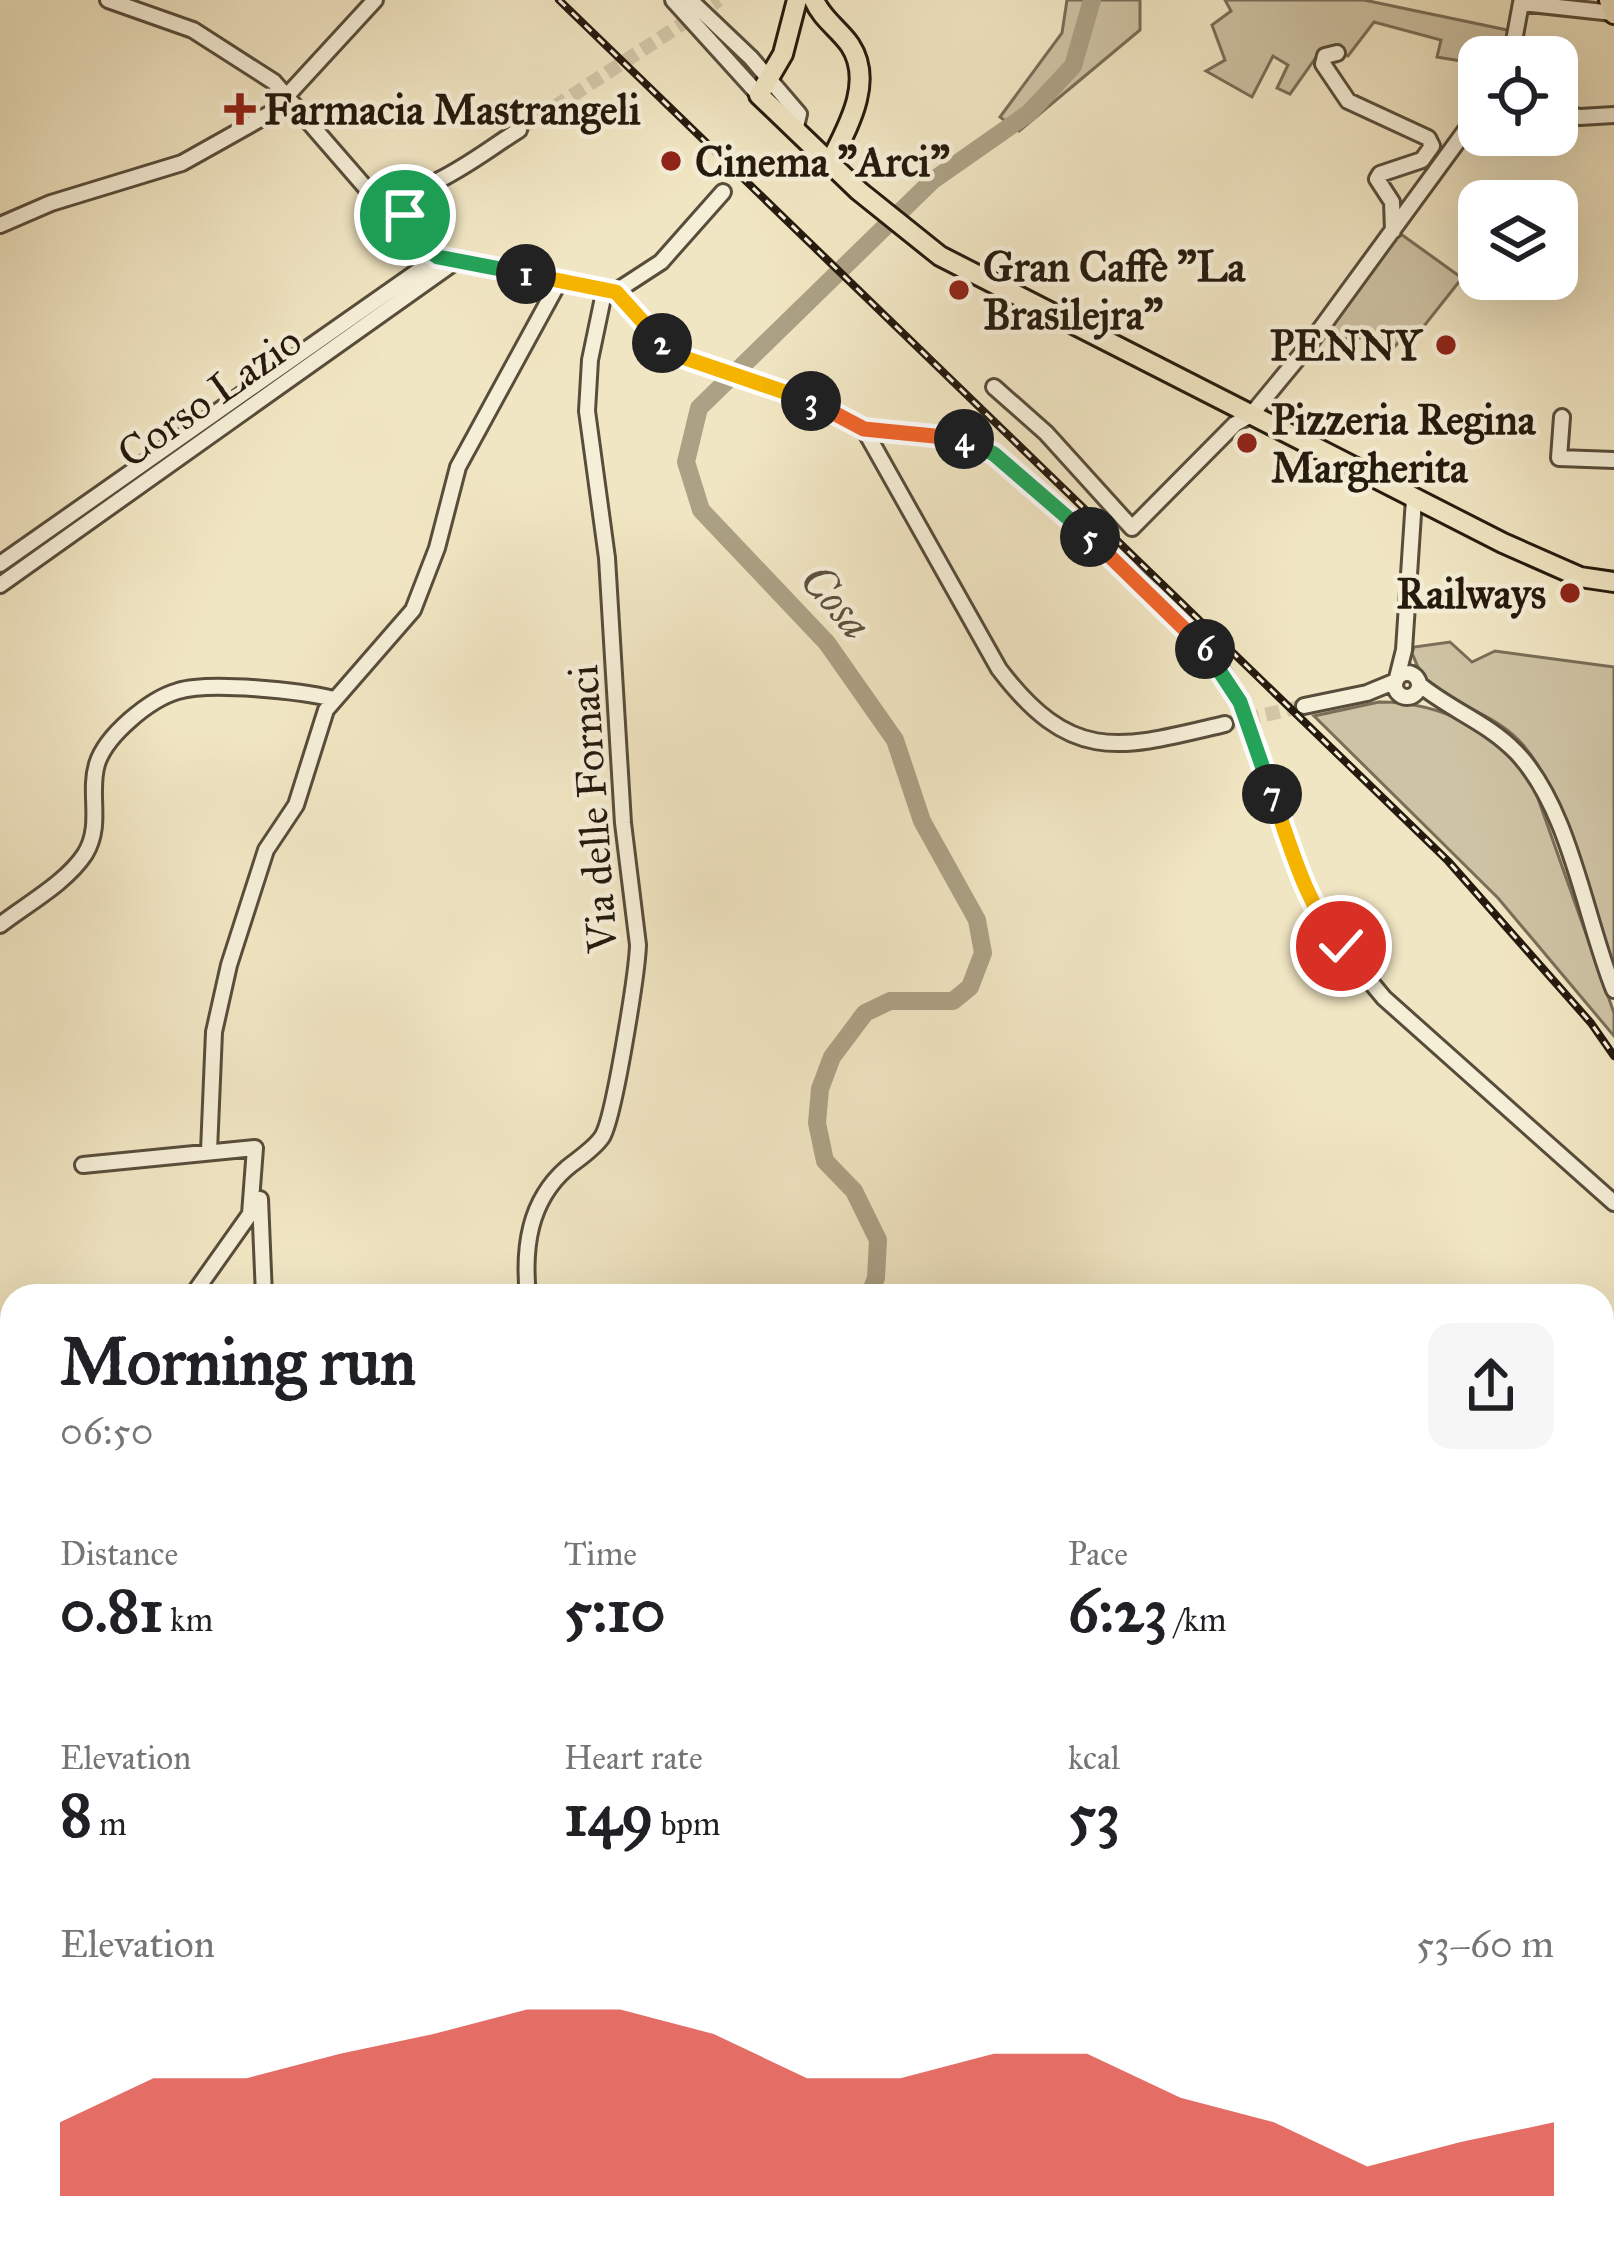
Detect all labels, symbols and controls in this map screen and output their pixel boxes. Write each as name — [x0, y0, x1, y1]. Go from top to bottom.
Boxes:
map controls — [1458, 36, 1578, 300]
button: locate — [1458, 36, 1578, 156]
place label: Farmacia Mastrangeli — [264, 84, 641, 136]
marker: Farmacia Mastrangeli — [227, 96, 253, 122]
place label: Cinema "Arci" — [695, 136, 950, 188]
marker: Cinema "Arci" — [658, 148, 684, 174]
pin — [354, 164, 456, 266]
button: layers — [1458, 180, 1578, 300]
icon: arrive — [372, 182, 438, 248]
place label: Gran Caffè "La Brasilejra" — [983, 241, 1247, 341]
pin: 1 — [496, 244, 556, 304]
text: 1 — [519, 254, 533, 294]
marker: Gran Caffè "La Brasilejra" — [946, 277, 972, 303]
pin: 2 — [632, 313, 692, 373]
street label: Corso Lazio — [108, 315, 312, 479]
place label: PENNY — [1270, 320, 1424, 372]
text: 2 — [654, 323, 670, 363]
marker: PENNY — [1433, 332, 1459, 358]
pin: 3 — [781, 371, 841, 431]
text: 3 — [804, 381, 818, 421]
place label: Pizzeria Regina Margherita — [1271, 394, 1537, 494]
pin: 4 — [934, 409, 994, 469]
text: 4 — [955, 419, 973, 459]
marker: Pizzeria Regina Margherita — [1234, 430, 1260, 456]
pin: 5 — [1060, 507, 1120, 567]
text: 5 — [1082, 517, 1098, 557]
water label: Cosa — [789, 553, 884, 650]
place label: Railways — [1397, 568, 1546, 620]
marker: Railways — [1557, 580, 1583, 606]
pin: 6 — [1175, 619, 1235, 679]
text: 6 — [1197, 629, 1213, 669]
street label: Via delle Fornaci — [557, 663, 629, 956]
pin: 7 — [1242, 764, 1302, 824]
text: 7 — [1263, 774, 1281, 814]
pin — [1290, 895, 1392, 997]
icon: check — [1308, 913, 1374, 979]
text: Morning run — [60, 1321, 416, 1402]
button: share — [1428, 1323, 1554, 1449]
text: 06:50 — [60, 1407, 153, 1455]
text: Distance — [60, 1534, 178, 1574]
text: Time — [564, 1534, 637, 1574]
text: Pace — [1068, 1534, 1128, 1574]
text: 0.81 — [60, 1574, 163, 1647]
text: 5:10 — [564, 1574, 665, 1647]
text: 6:23 — [1068, 1574, 1167, 1647]
text: km — [163, 1600, 213, 1640]
text: /km — [1167, 1600, 1227, 1640]
text: Elevation — [60, 1738, 191, 1778]
text: Heart rate — [564, 1738, 703, 1778]
text: kcal — [1068, 1738, 1120, 1778]
text: 8 — [60, 1778, 92, 1851]
text: 149 — [564, 1778, 653, 1851]
text: 53 — [1068, 1778, 1120, 1851]
text: m — [92, 1804, 127, 1844]
text: bpm — [653, 1804, 721, 1844]
text: Elevation — [60, 1920, 215, 1968]
text: 53–60 m — [1416, 1920, 1554, 1968]

